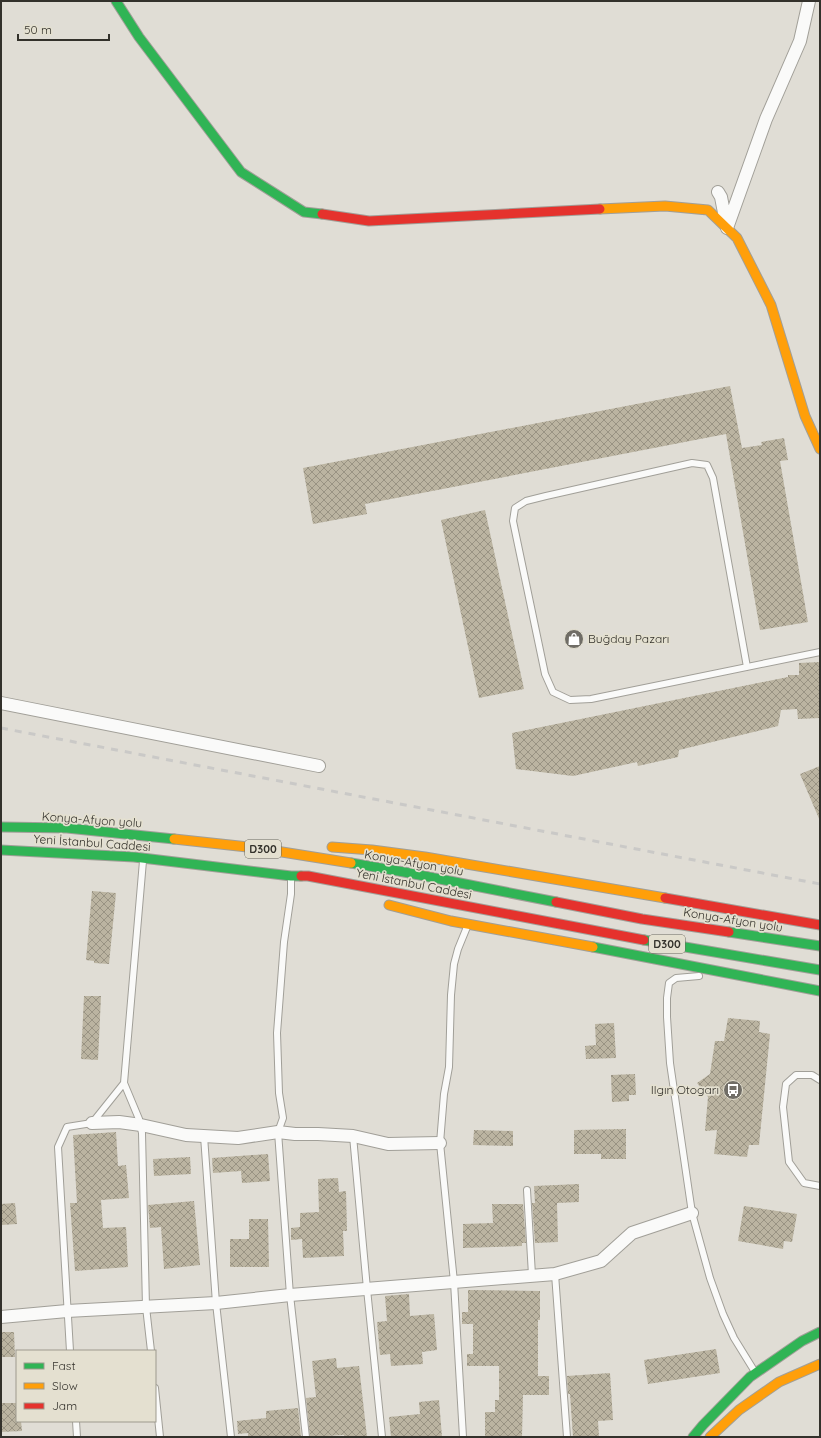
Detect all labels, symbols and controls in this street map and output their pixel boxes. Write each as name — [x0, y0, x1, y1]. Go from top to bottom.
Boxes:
scale bar — [18, 16, 109, 42]
text: 50 m — [24, 22, 52, 37]
shop icon: Buğday Pazarı — [563, 628, 585, 650]
place label: Buğday Pazarı — [588, 631, 669, 646]
street label: Konya-Afyon yolu — [41, 809, 143, 830]
street label: Yeni İstanbul Caddesi — [33, 831, 151, 854]
road number: D300 — [245, 840, 281, 858]
street label: Konya-Afyon yolu — [363, 846, 465, 879]
street label: Yeni İstanbul Caddesi — [355, 865, 473, 902]
street label: Konya-Afyon yolu — [682, 904, 784, 935]
road number: D300 — [649, 935, 685, 953]
bus stop icon: Ilgın Otogarı — [722, 1079, 744, 1101]
place label: Ilgın Otogarı — [651, 1082, 719, 1097]
legend — [16, 1350, 156, 1422]
text: Fast — [52, 1358, 76, 1373]
text: Slow — [52, 1378, 78, 1393]
text: Jam — [52, 1398, 77, 1413]

